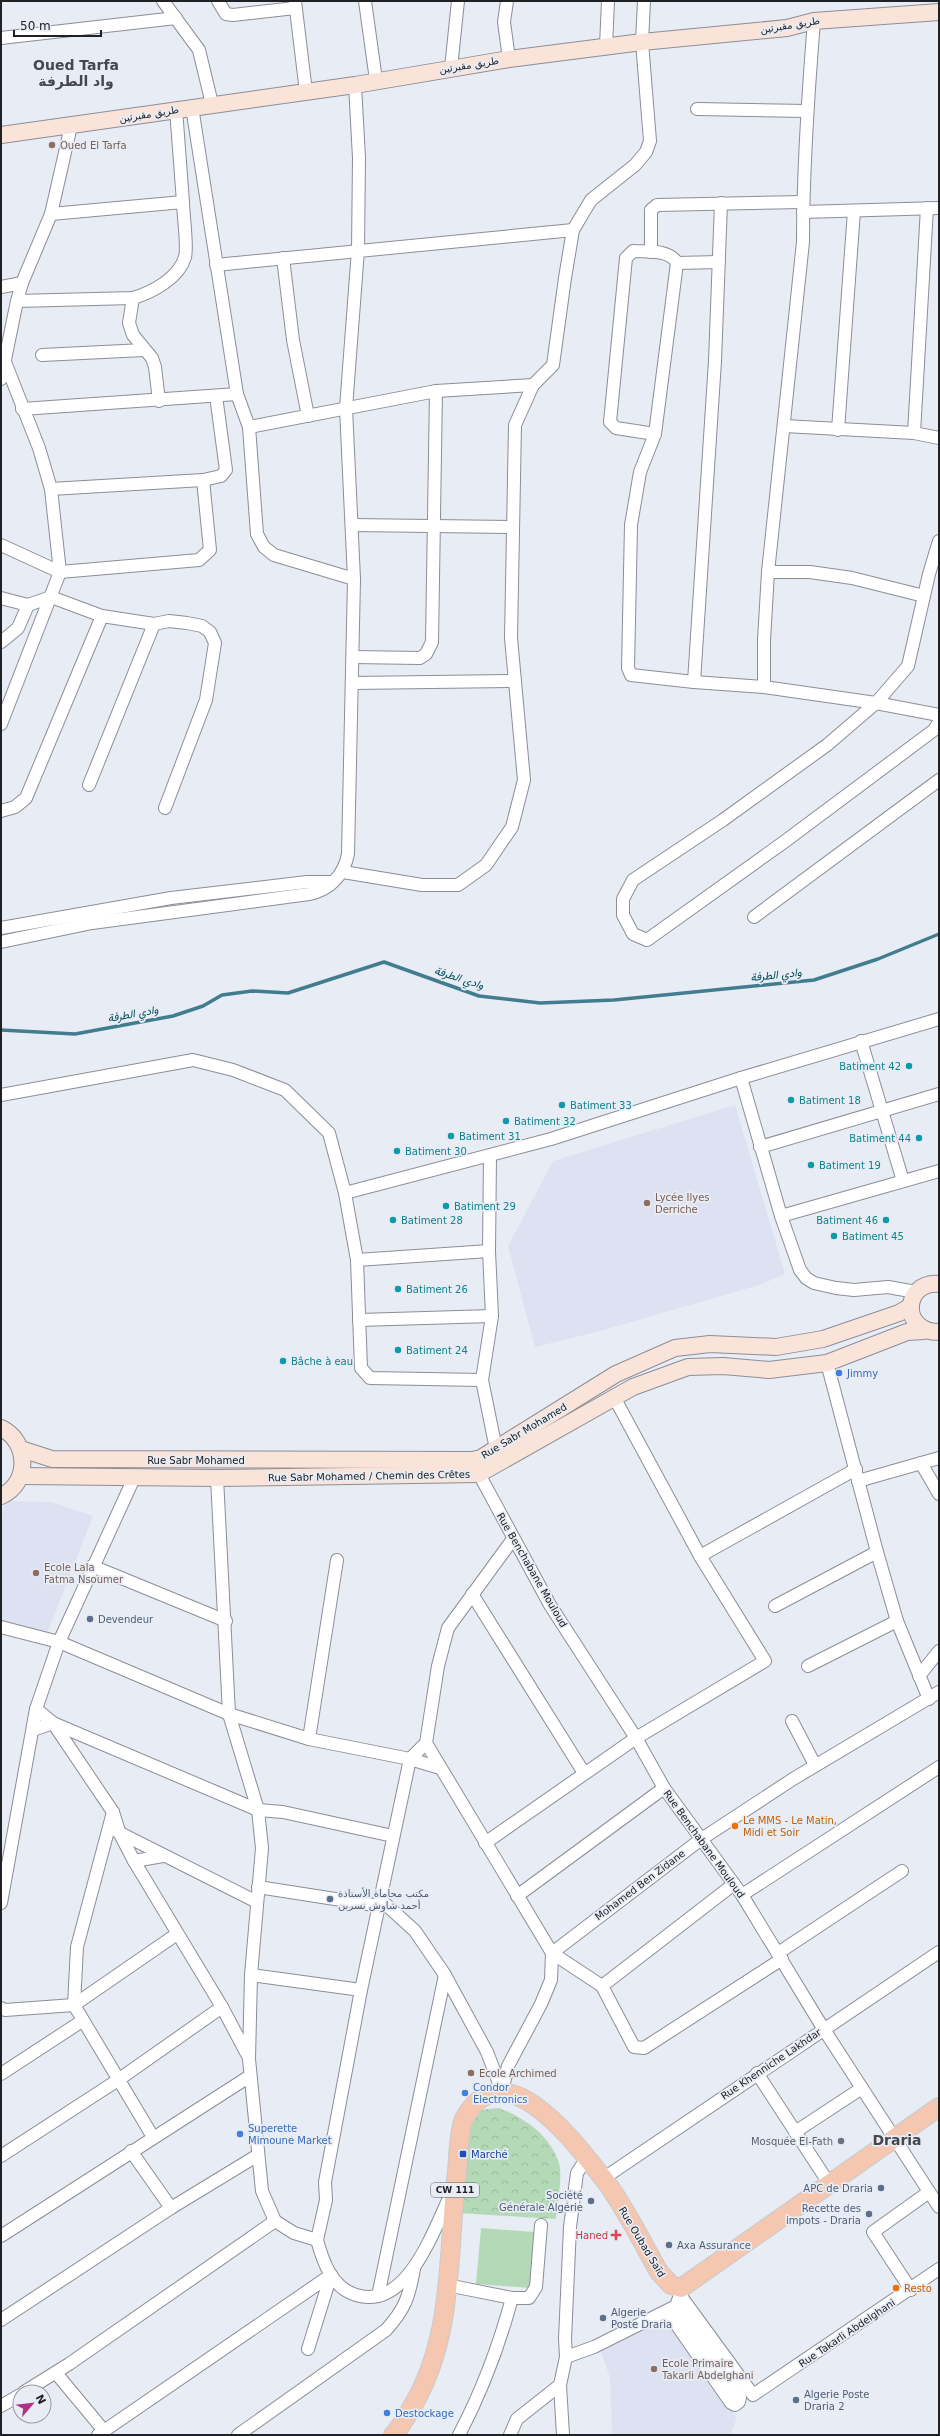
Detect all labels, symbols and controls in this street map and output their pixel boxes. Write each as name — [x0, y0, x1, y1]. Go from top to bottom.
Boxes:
scale bar — [14, 12, 101, 38]
street label: طريق مقبرتين — [759, 15, 821, 35]
text: 50 m — [20, 19, 51, 33]
street label: طريق مقبرتين — [438, 55, 500, 75]
district label: Oued Tarfa واد الطرفة — [33, 57, 119, 90]
street label: طريق مقبرتين — [118, 104, 180, 124]
marker: Oued El Tarfa — [47, 140, 57, 150]
place label: Oued El Tarfa — [60, 140, 127, 151]
water label: وادي الطرفة — [432, 964, 486, 994]
water label: وادي الطرفة — [750, 966, 803, 986]
water label: وادي الطرفة — [107, 1003, 160, 1027]
place label: Batiment 42 — [839, 1061, 901, 1072]
marker: Batiment 42 — [904, 1061, 914, 1071]
marker: Batiment 18 — [786, 1095, 796, 1105]
place label: Batiment 18 — [799, 1095, 861, 1106]
marker: Batiment 33 — [557, 1100, 567, 1110]
place label: Batiment 33 — [570, 1100, 632, 1111]
marker: Batiment 32 — [501, 1116, 511, 1126]
place label: Batiment 32 — [514, 1116, 576, 1127]
marker: Batiment 31 — [446, 1131, 456, 1141]
place label: Batiment 31 — [459, 1131, 521, 1142]
place label: Batiment 44 — [849, 1133, 911, 1144]
marker: Batiment 44 — [914, 1133, 924, 1143]
marker: Batiment 30 — [392, 1146, 402, 1156]
place label: Batiment 30 — [405, 1146, 467, 1157]
marker: Batiment 19 — [806, 1160, 816, 1170]
place label: Batiment 19 — [819, 1160, 881, 1171]
place label: Lycée Ilyes Derriche — [655, 1192, 710, 1215]
marker: Lycée Ilyes Derriche — [642, 1198, 652, 1208]
marker: Batiment 29 — [441, 1201, 451, 1211]
place label: Batiment 29 — [454, 1201, 516, 1212]
marker: Batiment 28 — [388, 1215, 398, 1225]
place label: Batiment 28 — [401, 1215, 463, 1226]
place label: Batiment 46 — [816, 1215, 878, 1226]
marker: Batiment 46 — [881, 1215, 891, 1225]
marker: Batiment 45 — [829, 1231, 839, 1241]
place label: Batiment 45 — [842, 1231, 904, 1242]
marker: Batiment 26 — [393, 1284, 403, 1294]
place label: Batiment 26 — [406, 1284, 468, 1295]
marker: Batiment 24 — [393, 1345, 403, 1355]
place label: Batiment 24 — [406, 1345, 468, 1356]
marker: Bâche à eau — [278, 1356, 288, 1366]
place label: Bâche à eau — [291, 1356, 353, 1367]
marker: Jimmy — [834, 1368, 844, 1378]
place label: Jimmy — [846, 1368, 878, 1379]
street label: Rue Sabr Mohamed — [479, 1401, 569, 1461]
street label: Rue Sabr Mohamed — [147, 1455, 245, 1466]
street label: Rue Sabr Mohamed / Chemin des Crêtes — [268, 1469, 470, 1483]
street label: Rue Benchabane Mouloud — [495, 1511, 569, 1629]
place label: Ecole Lala Fatma Nsoumer — [44, 1562, 124, 1585]
marker: Ecole Lala Fatma Nsoumer — [31, 1568, 41, 1578]
marker: Devendeur — [85, 1614, 95, 1624]
place label: Devendeur — [98, 1614, 154, 1625]
street label: Rue Benchabane Mouloud — [661, 1788, 747, 1900]
place label: Le MMS - Le Matin, Midi et Soir — [743, 1815, 837, 1838]
marker: Le MMS - Le Matin, Midi et Soir — [730, 1821, 740, 1831]
street label: Mohamed Ben Zidane — [593, 1848, 687, 1922]
place label: مكتب محاماة الأستاذة أحمد شاوش نسرين — [338, 1887, 429, 1912]
marker: مكتب محاماة الأستاذة أحمد شاوش نسرين — [325, 1894, 335, 1904]
street label: Rue Khenniche Lakhdar — [719, 2026, 824, 2102]
marker: Ecole Archimed — [466, 2068, 476, 2078]
place label: Ecole Archimed — [479, 2068, 557, 2079]
place label: Condor Electronics — [473, 2082, 528, 2105]
marker: Condor Electronics — [460, 2088, 470, 2098]
place label: Superette Mimoune Market — [248, 2123, 332, 2146]
marker: Superette Mimoune Market — [235, 2129, 245, 2139]
district label: Draria — [872, 2132, 922, 2148]
place label: Mosquée El-Fath — [751, 2136, 833, 2147]
marker: Mosquée El-Fath — [836, 2136, 846, 2146]
marker: Marché — [458, 2149, 468, 2159]
place label: Marché — [471, 2149, 508, 2160]
road number: CW 111 — [431, 2183, 479, 2197]
place label: APC de Draria — [803, 2183, 873, 2194]
marker: APC de Draria — [876, 2183, 886, 2193]
place label: Société Générale Algérie — [499, 2190, 583, 2213]
marker: Société Générale Algérie — [586, 2196, 596, 2206]
place label: Recette des impots - Draria — [786, 2203, 861, 2226]
street label: Rue Oubad Saïd — [617, 2205, 667, 2279]
marker: Recette des impots - Draria — [864, 2209, 874, 2219]
place label: Haned — [576, 2230, 608, 2241]
marker: Haned — [611, 2230, 621, 2240]
marker: Axa Assurance — [664, 2240, 674, 2250]
place label: Axa Assurance — [677, 2240, 751, 2251]
marker: Resto — [891, 2283, 901, 2293]
place label: Resto — [904, 2283, 932, 2294]
street label: Rue Takarli Abdelghani — [797, 2297, 897, 2369]
place label: Algerie Poste Draria — [611, 2307, 672, 2330]
marker: Algerie Poste Draria — [598, 2313, 608, 2323]
place label: Ecole Primaire Takarli Abdelghani — [661, 2358, 754, 2381]
marker: Ecole Primaire Takarli Abdelghani — [649, 2364, 659, 2374]
north arrow — [12, 2384, 52, 2424]
place label: Algerie Poste Draria 2 — [804, 2389, 869, 2412]
text: N — [32, 2392, 48, 2407]
marker: Algerie Poste Draria 2 — [791, 2395, 801, 2405]
marker: Destockage — [382, 2408, 392, 2418]
place label: Destockage — [395, 2408, 454, 2419]

